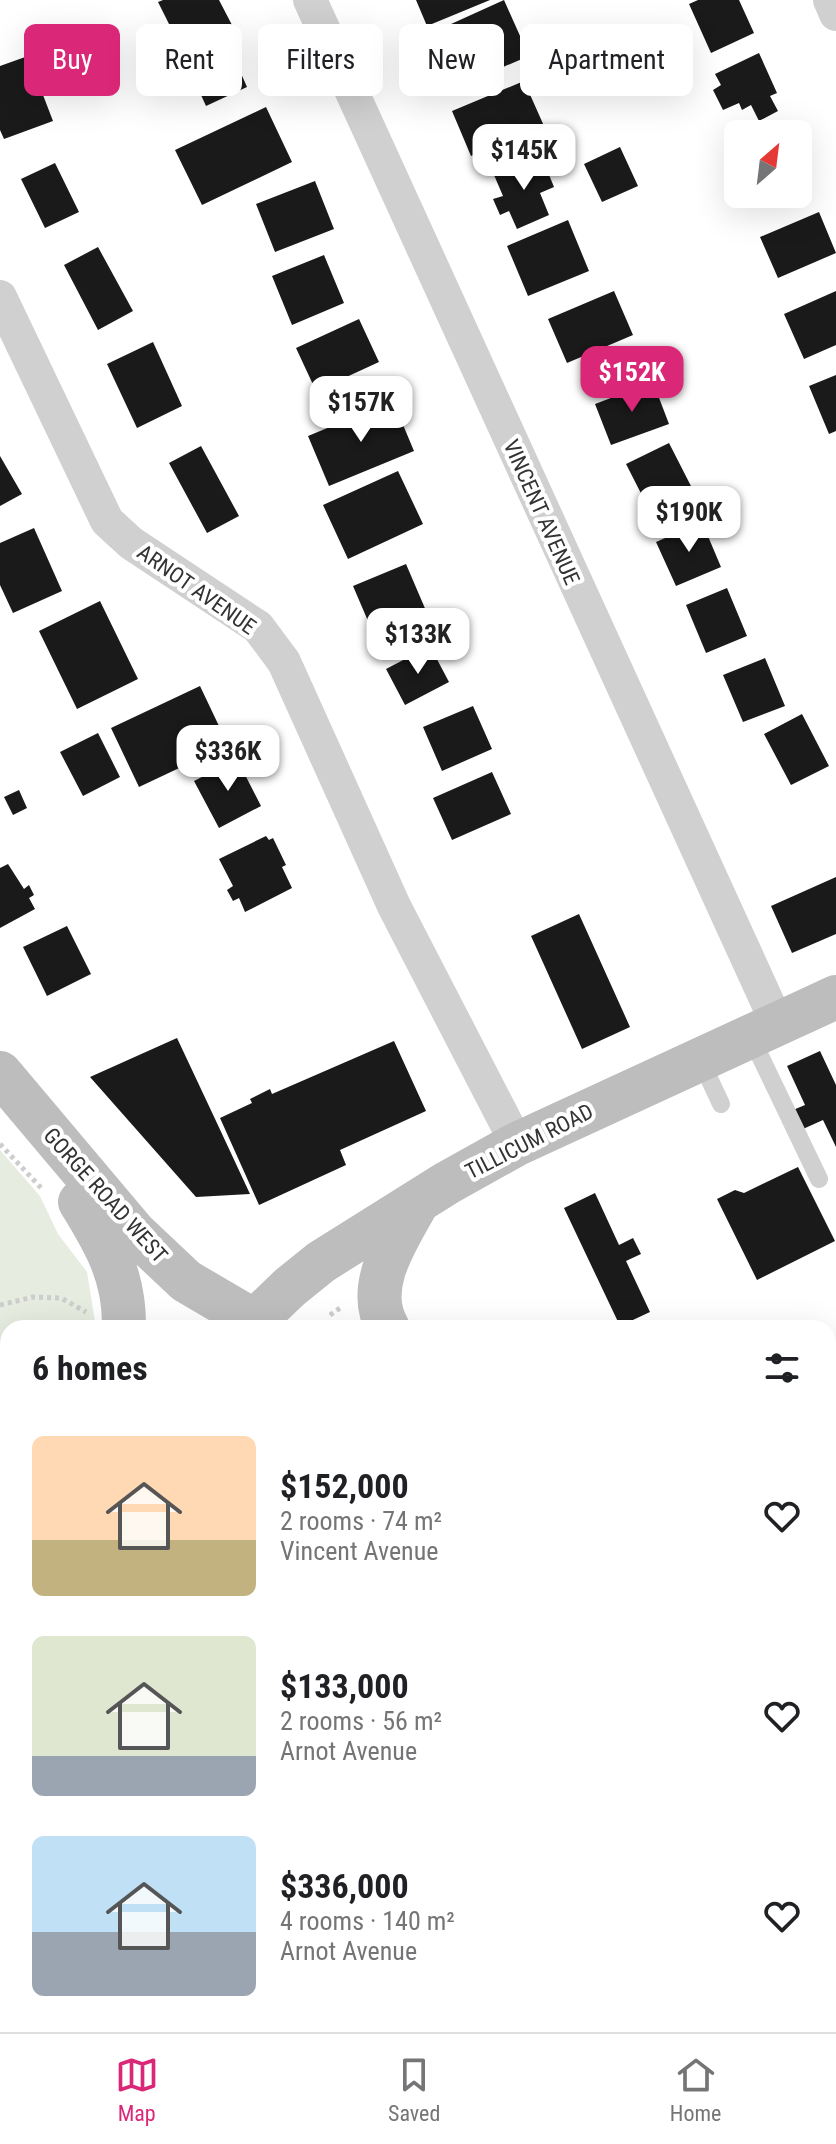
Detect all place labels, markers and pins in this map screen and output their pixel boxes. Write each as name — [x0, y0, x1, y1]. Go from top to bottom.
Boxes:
pin: $145K — [468, 124, 580, 192]
pin: $152K — [576, 346, 688, 414]
pin: $157K — [305, 376, 417, 444]
pin: $190K — [633, 486, 745, 554]
pin: $133K — [362, 608, 474, 676]
pin: $336K — [172, 725, 284, 793]

